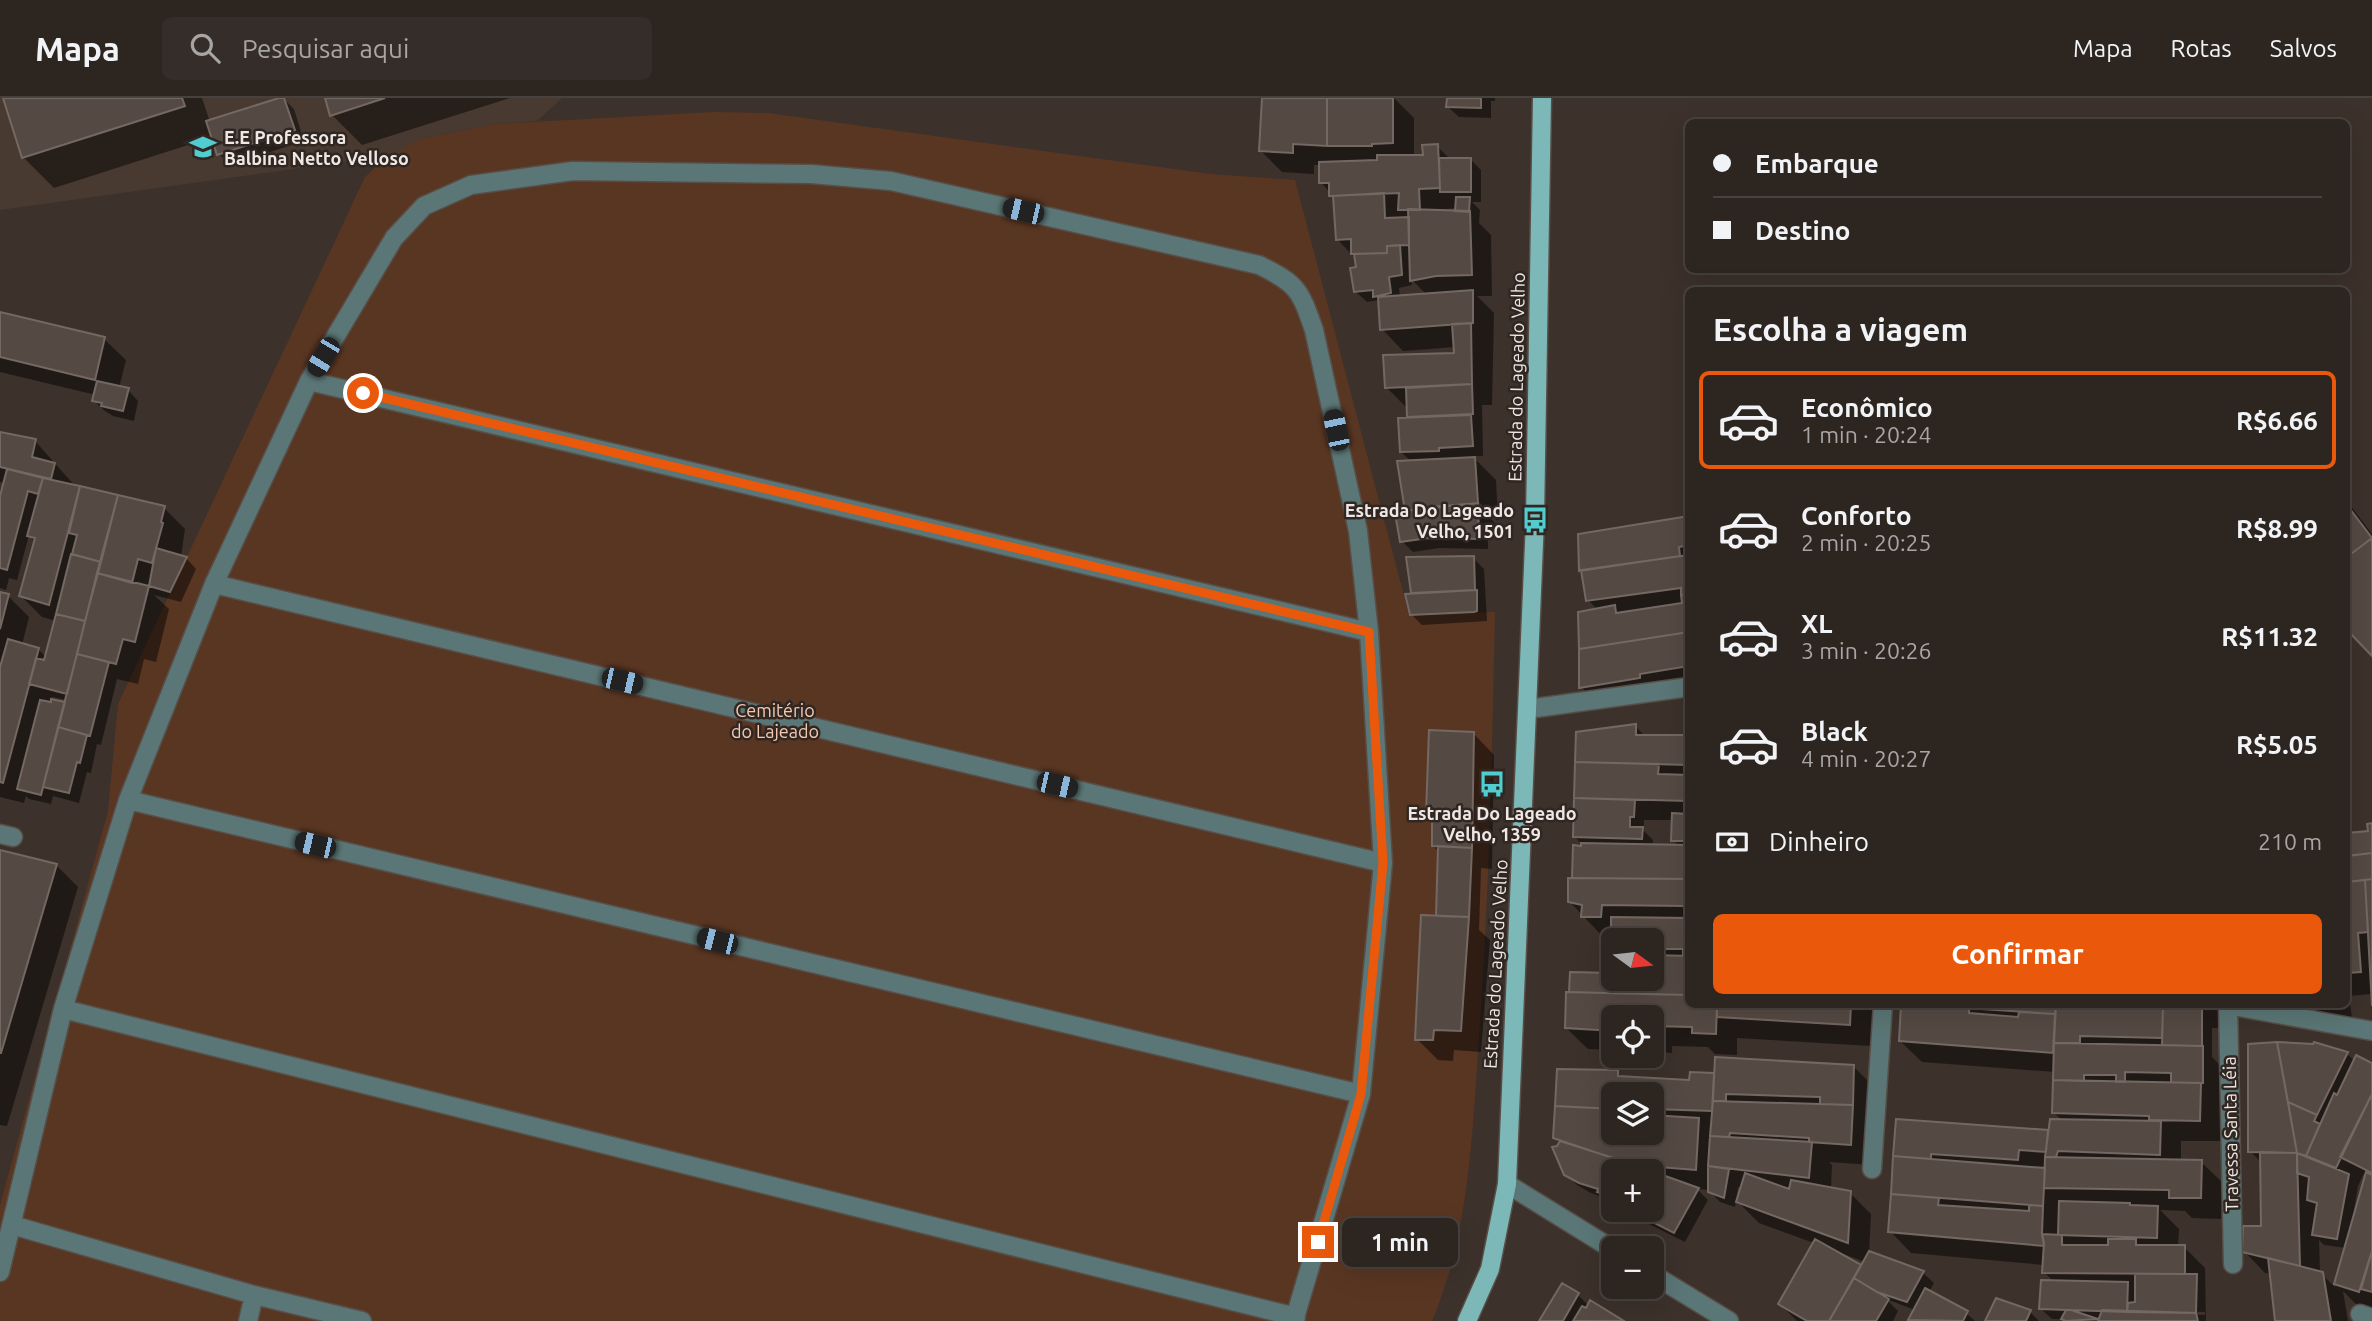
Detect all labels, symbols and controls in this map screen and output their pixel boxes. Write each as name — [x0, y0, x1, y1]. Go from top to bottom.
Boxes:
search box — [162, 17, 652, 80]
icon: search — [186, 29, 224, 67]
text: Mapa — [35, 30, 120, 67]
text: Pesquisar aqui — [242, 34, 409, 63]
text: Mapa — [2073, 35, 2133, 62]
text: Rotas — [2171, 35, 2232, 62]
text: Salvos — [2270, 35, 2337, 62]
place label: E.E Professora Balbina Netto Velloso — [224, 127, 409, 168]
school or university icon: E.E Professora Balbina Netto Velloso — [188, 132, 218, 162]
text: Embarque — [1755, 149, 1879, 178]
car — [1001, 196, 1046, 226]
text: Destino — [1755, 216, 1851, 245]
street label: Estrada do Lageado Velho — [1504, 272, 1528, 482]
text: Escolha a viagem — [1713, 311, 1968, 347]
car — [304, 334, 343, 380]
route start — [347, 377, 379, 409]
icon: car — [1717, 389, 1780, 452]
text: Econômico — [1801, 393, 1933, 422]
text: R$6.66 — [2236, 406, 2318, 435]
car — [1322, 407, 1351, 453]
text: 1 min · 20:24 — [1801, 422, 1932, 447]
icon: car — [1717, 497, 1780, 560]
place label: Estrada Do Lageado Velho, 1501 — [1345, 500, 1514, 541]
text: Conforto — [1801, 501, 1912, 530]
bus stop icon: Estrada Do Lageado Velho, 1501 — [1520, 505, 1550, 535]
text: R$8.99 — [2236, 514, 2318, 543]
text: 2 min · 20:25 — [1801, 530, 1932, 555]
icon: car — [1717, 605, 1780, 668]
text: XL — [1801, 609, 1832, 638]
text: R$11.32 — [2221, 622, 2318, 651]
text: 3 min · 20:26 — [1801, 638, 1932, 663]
car — [600, 666, 645, 696]
park label: Cemitério do Lajeado — [731, 700, 819, 741]
icon: car — [1717, 713, 1780, 776]
text: Black — [1801, 717, 1868, 746]
text: R$5.05 — [2236, 730, 2318, 759]
text: 4 min · 20:27 — [1801, 746, 1932, 771]
bus stop icon: Estrada Do Lageado Velho, 1359 — [1477, 769, 1507, 799]
car — [1035, 770, 1080, 800]
place label: Estrada Do Lageado Velho, 1359 — [1407, 803, 1577, 844]
icon: cash — [1713, 823, 1751, 861]
text: Dinheiro — [1769, 827, 1869, 856]
text: 210 m — [2258, 829, 2322, 854]
car — [293, 830, 338, 860]
street label: Estrada do Lageado Velho — [1480, 859, 1510, 1069]
button: Confirmar — [1713, 914, 2322, 994]
car — [695, 926, 740, 956]
north arrow — [1601, 928, 1664, 990]
map controls — [1601, 928, 1664, 1299]
button: locate — [1601, 1005, 1664, 1068]
street label: Travessa Santa Léia — [2219, 1056, 2241, 1212]
button: layers — [1601, 1082, 1664, 1145]
button: + — [1601, 1159, 1664, 1222]
callout: 1 min — [1342, 1218, 1458, 1266]
route end — [1302, 1226, 1334, 1258]
text: 1 min — [1371, 1230, 1429, 1255]
button: − — [1601, 1236, 1664, 1299]

